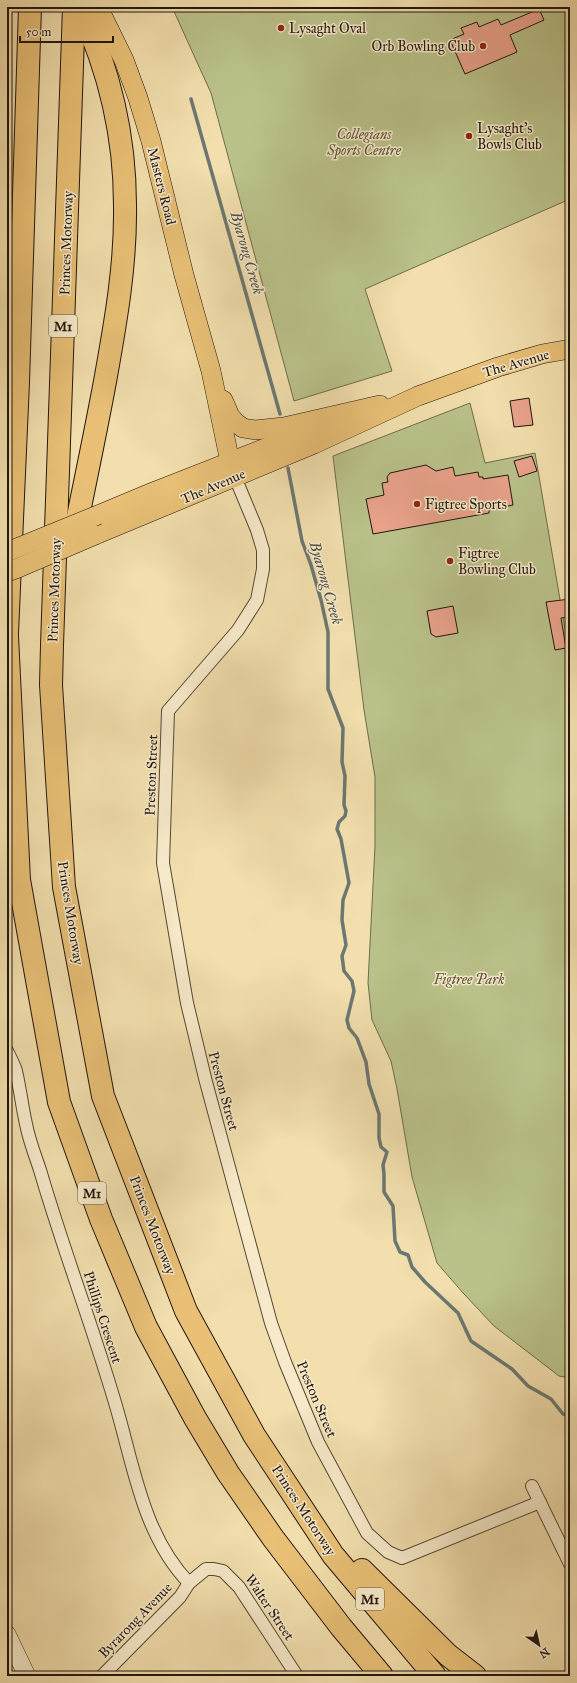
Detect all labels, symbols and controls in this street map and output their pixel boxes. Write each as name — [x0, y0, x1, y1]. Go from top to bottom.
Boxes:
scale bar — [20, 18, 113, 44]
place label: Lysaght Oval — [289, 20, 366, 37]
marker: Lysaght Oval — [276, 23, 286, 33]
text: 50 m — [26, 25, 51, 39]
place label: Orb Bowling Club — [372, 38, 475, 55]
marker: Orb Bowling Club — [478, 41, 488, 51]
place label: Lysaght's Bowls Club — [477, 120, 542, 153]
park label: Collegians Sports Centre — [326, 126, 402, 160]
marker: Lysaght's Bowls Club — [464, 131, 474, 141]
street label: Masters Road — [144, 146, 179, 227]
street label: Princes Motorway — [56, 190, 77, 296]
water label: Byarong Creek — [226, 209, 268, 297]
road number: M1 — [49, 315, 77, 337]
street label: The Avenue — [481, 346, 551, 381]
street label: The Avenue — [178, 465, 248, 508]
place label: Figtree Sports — [425, 496, 507, 513]
marker: Figtree Sports — [412, 499, 422, 509]
street label: Princes Motorway — [44, 537, 65, 643]
water label: Byarong Creek — [305, 539, 347, 627]
place label: Figtree Bowling Club — [458, 545, 536, 578]
marker: Figtree Bowling Club — [445, 556, 455, 566]
street label: Preston Street — [142, 734, 161, 816]
street label: Princes Motorway — [54, 860, 87, 967]
park label: Figtree Park — [433, 971, 505, 988]
street label: Preston Street — [205, 1050, 242, 1133]
street label: Princes Motorway — [126, 1173, 179, 1278]
road number: M1 — [78, 1182, 106, 1204]
street label: Phillips Crescent — [80, 1269, 125, 1365]
street label: Preston Street — [293, 1358, 340, 1440]
street label: Princes Motorway — [268, 1462, 339, 1559]
street label: Walter Street — [241, 1571, 298, 1644]
street label: Byrarong Avenue — [95, 1579, 176, 1662]
road number: M1 — [356, 1588, 384, 1610]
north arrow — [519, 1625, 559, 1665]
text: N — [536, 1645, 552, 1661]

